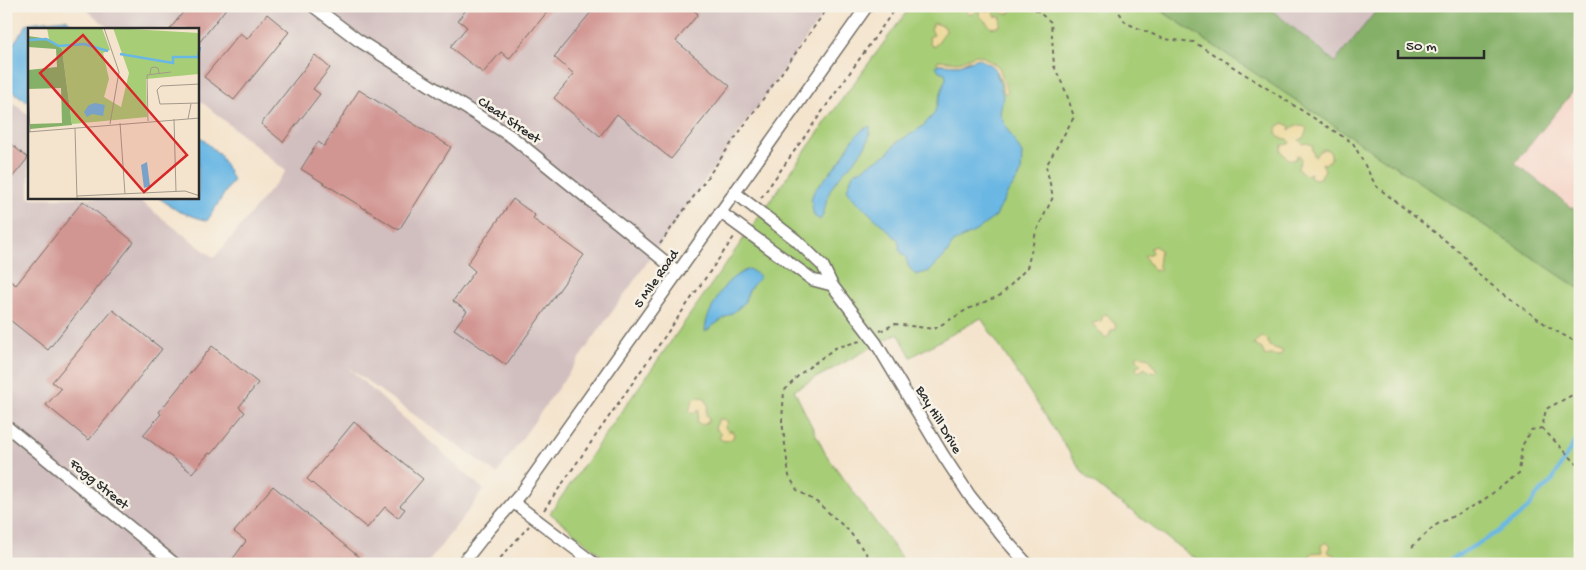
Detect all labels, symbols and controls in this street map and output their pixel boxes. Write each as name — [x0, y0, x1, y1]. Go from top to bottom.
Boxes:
inset map — [28, 28, 199, 199]
scale bar — [1398, 28, 1485, 60]
text: 50 m — [1406, 38, 1437, 56]
street label: Cleat Street — [474, 94, 544, 149]
street label: 5 Mile Road — [631, 245, 684, 312]
street label: Bay Hill Drive — [910, 382, 965, 458]
street label: Fogg Street — [65, 455, 132, 515]

